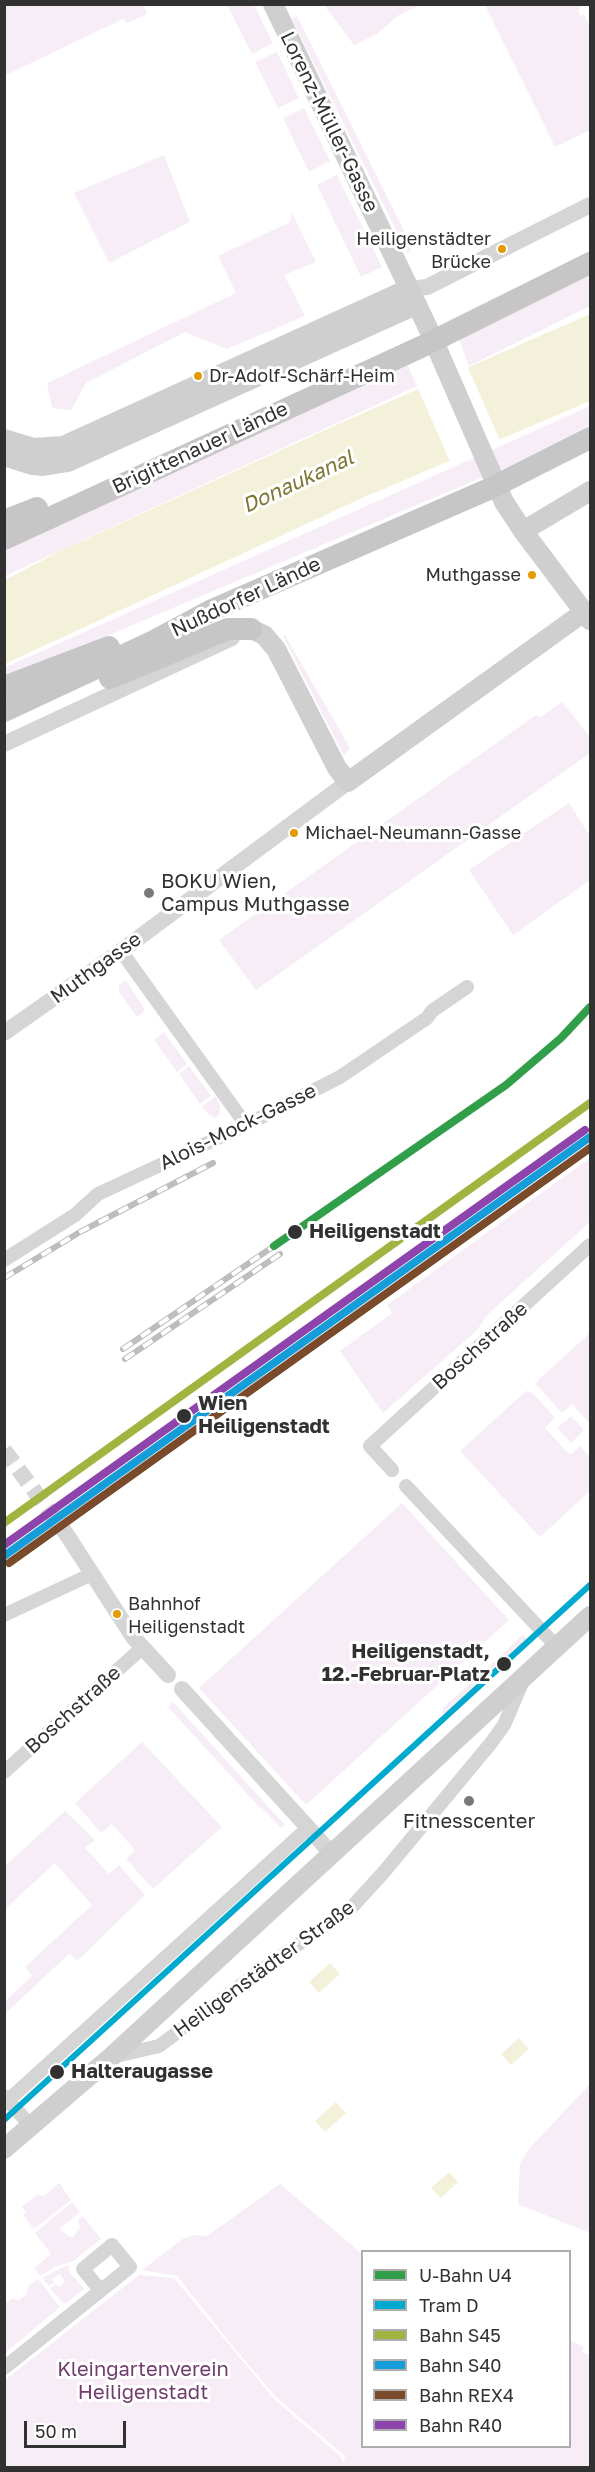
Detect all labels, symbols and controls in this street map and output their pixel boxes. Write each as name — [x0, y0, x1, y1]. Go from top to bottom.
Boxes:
street label: Lorenz-Müller-Gasse — [275, 28, 383, 216]
place label: Heiligenstädter Brücke — [356, 228, 491, 270]
marker: Heiligenstädter Brücke — [496, 243, 508, 255]
place label: Dr-Adolf-Schärf-Heim — [209, 365, 395, 387]
marker: Dr-Adolf-Schärf-Heim — [192, 370, 204, 382]
street label: Brigittenauer Lände — [108, 397, 292, 499]
water label: Donaukanal — [238, 445, 358, 519]
street label: Nußdorfer Lände — [168, 552, 324, 642]
place label: Muthgasse — [426, 564, 521, 586]
marker: Muthgasse — [526, 569, 538, 581]
place label: Michael-Neumann-Gasse — [305, 822, 521, 844]
marker: Michael-Neumann-Gasse — [288, 827, 300, 839]
place label: BOKU Wien, Campus Muthgasse — [161, 870, 350, 917]
marker: BOKU Wien, Campus Muthgasse — [142, 886, 156, 900]
street label: Muthgasse — [46, 927, 146, 1009]
street label: Alois-Mock-Gasse — [156, 1079, 320, 1175]
place label: Heiligenstadt — [309, 1220, 441, 1244]
marker: Heiligenstadt — [286, 1223, 304, 1241]
street label: Boschstraße — [427, 1297, 533, 1395]
place label: Wien Heiligenstadt — [198, 1392, 330, 1439]
marker: Wien Heiligenstadt — [175, 1407, 193, 1425]
place label: Bahnhof Heiligenstadt — [128, 1593, 245, 1636]
marker: Bahnhof Heiligenstadt — [111, 1608, 123, 1620]
place label: Heiligenstadt, 12.-Februar-Platz — [322, 1640, 490, 1687]
marker: Heiligenstadt, 12.-Februar-Platz — [495, 1655, 513, 1673]
street label: Boschstraße — [20, 1661, 126, 1759]
marker: Fitnesscenter — [462, 1794, 476, 1808]
place label: Fitnesscenter — [403, 1810, 535, 1834]
street label: Heiligenstädter Straße — [169, 1895, 359, 2043]
place label: Halteraugasse — [71, 2060, 213, 2084]
marker: Halteraugasse — [48, 2063, 66, 2081]
legend — [361, 2250, 571, 2448]
text: U-Bahn U4 — [419, 2264, 512, 2286]
text: Tram D — [419, 2294, 479, 2316]
text: Bahn S45 — [419, 2324, 501, 2346]
text: Bahn S40 — [419, 2354, 502, 2376]
park label: Kleingartenverein Heiligenstadt — [57, 2358, 229, 2405]
text: Bahn REX4 — [419, 2384, 514, 2406]
scale bar — [27, 2409, 129, 2447]
text: Bahn R40 — [419, 2414, 502, 2436]
text: 50 m — [35, 2420, 77, 2442]

